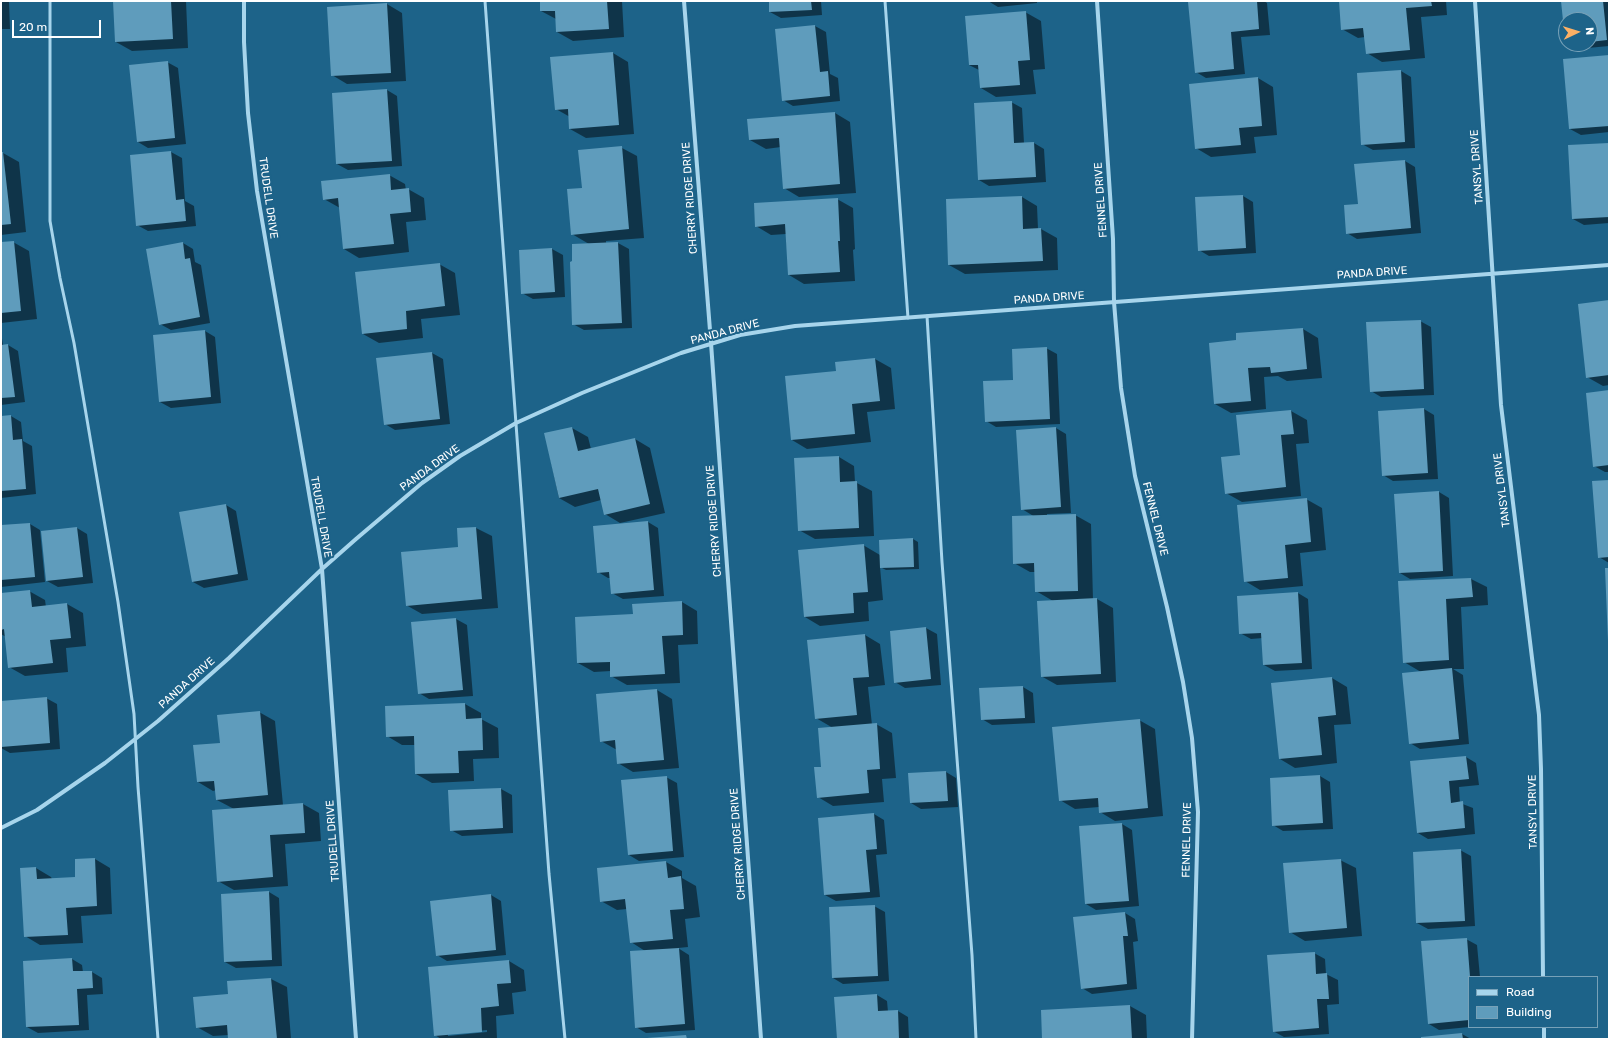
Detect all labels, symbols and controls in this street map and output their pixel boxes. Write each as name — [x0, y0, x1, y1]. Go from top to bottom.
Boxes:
scale bar — [14, 12, 103, 38]
north arrow — [1558, 12, 1598, 52]
text: 20 m — [19, 20, 47, 34]
text: N — [1583, 27, 1596, 36]
street label: TANSYL DRIVE — [1468, 129, 1486, 205]
street label: CHERRY RIDGE DRIVE — [680, 142, 700, 254]
street label: TRUDELL DRIVE — [256, 156, 280, 240]
street label: FENNEL DRIVE — [1092, 162, 1110, 238]
street label: PANDA DRIVE — [1336, 264, 1408, 282]
street label: PANDA DRIVE — [1013, 289, 1085, 307]
street label: PANDA DRIVE — [689, 316, 761, 348]
street label: PANDA DRIVE — [397, 442, 463, 494]
street label: TANSYL DRIVE — [1491, 452, 1513, 528]
street label: CHERRY RIDGE DRIVE — [704, 465, 724, 577]
street label: TRUDELL DRIVE — [307, 475, 335, 559]
street label: FENNEL DRIVE — [1139, 481, 1171, 557]
street label: PANDA DRIVE — [156, 654, 218, 712]
street label: TANSYL DRIVE — [1526, 774, 1540, 850]
street label: CHERRY RIDGE DRIVE — [728, 788, 748, 900]
street label: TRUDELL DRIVE — [324, 800, 342, 882]
street label: FENNEL DRIVE — [1180, 802, 1194, 878]
legend — [1468, 976, 1598, 1028]
text: Road — [1506, 985, 1534, 999]
text: Building — [1506, 1005, 1552, 1019]

